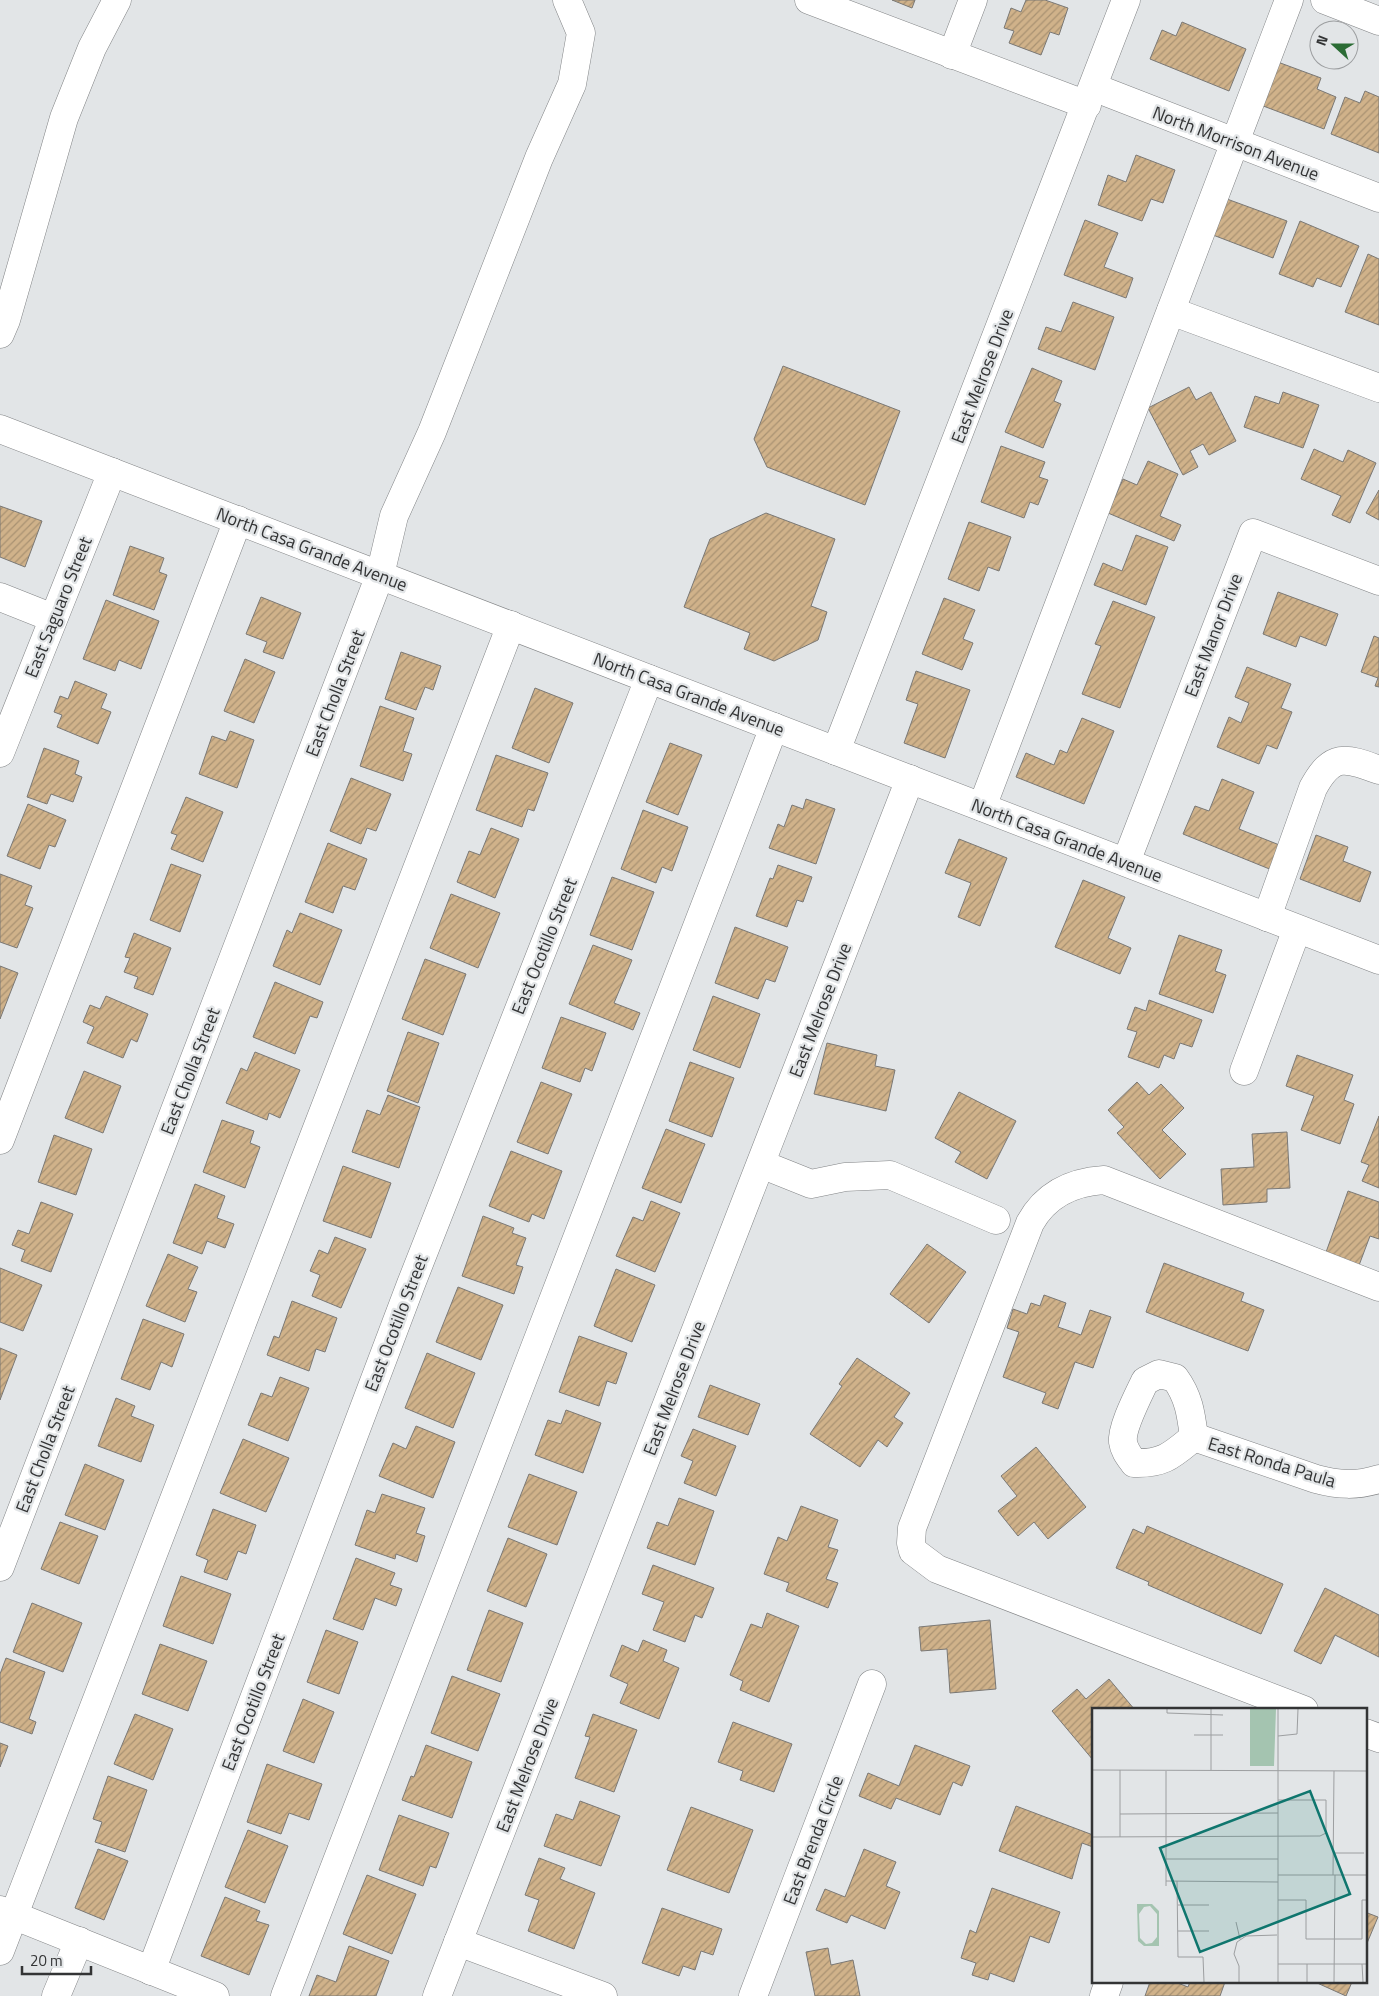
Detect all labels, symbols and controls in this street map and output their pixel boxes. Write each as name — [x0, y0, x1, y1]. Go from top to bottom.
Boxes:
north arrow — [1309, 20, 1359, 70]
text: N — [1310, 32, 1333, 48]
street label: North Morrison Avenue — [1149, 99, 1323, 187]
street label: East Melrose Drive — [944, 305, 1020, 447]
street label: North Casa Grande Avenue — [212, 500, 412, 598]
street label: East Saguaro Street — [17, 532, 99, 682]
street label: East Manor Drive — [1177, 569, 1249, 701]
street label: East Cholla Street — [298, 625, 372, 761]
street label: North Casa Grande Avenue — [589, 645, 789, 743]
street label: North Casa Grande Avenue — [967, 791, 1167, 889]
street label: East Ocotillo Street — [504, 873, 584, 1018]
street label: East Melrose Drive — [782, 939, 858, 1081]
street label: East Cholla Street — [153, 1003, 227, 1139]
street label: East Ocotillo Street — [357, 1250, 435, 1396]
street label: East Melrose Drive — [636, 1317, 712, 1459]
street label: East Cholla Street — [8, 1381, 82, 1517]
street label: East Ronda Paula — [1205, 1430, 1339, 1494]
street label: East Ocotillo Street — [214, 1629, 292, 1775]
street label: East Melrose Drive — [489, 1694, 565, 1836]
inset map — [1092, 1708, 1366, 1984]
street label: East Brenda Circle — [776, 1771, 850, 1909]
scale bar — [22, 1944, 91, 1976]
text: 20 m — [30, 1949, 63, 1972]

